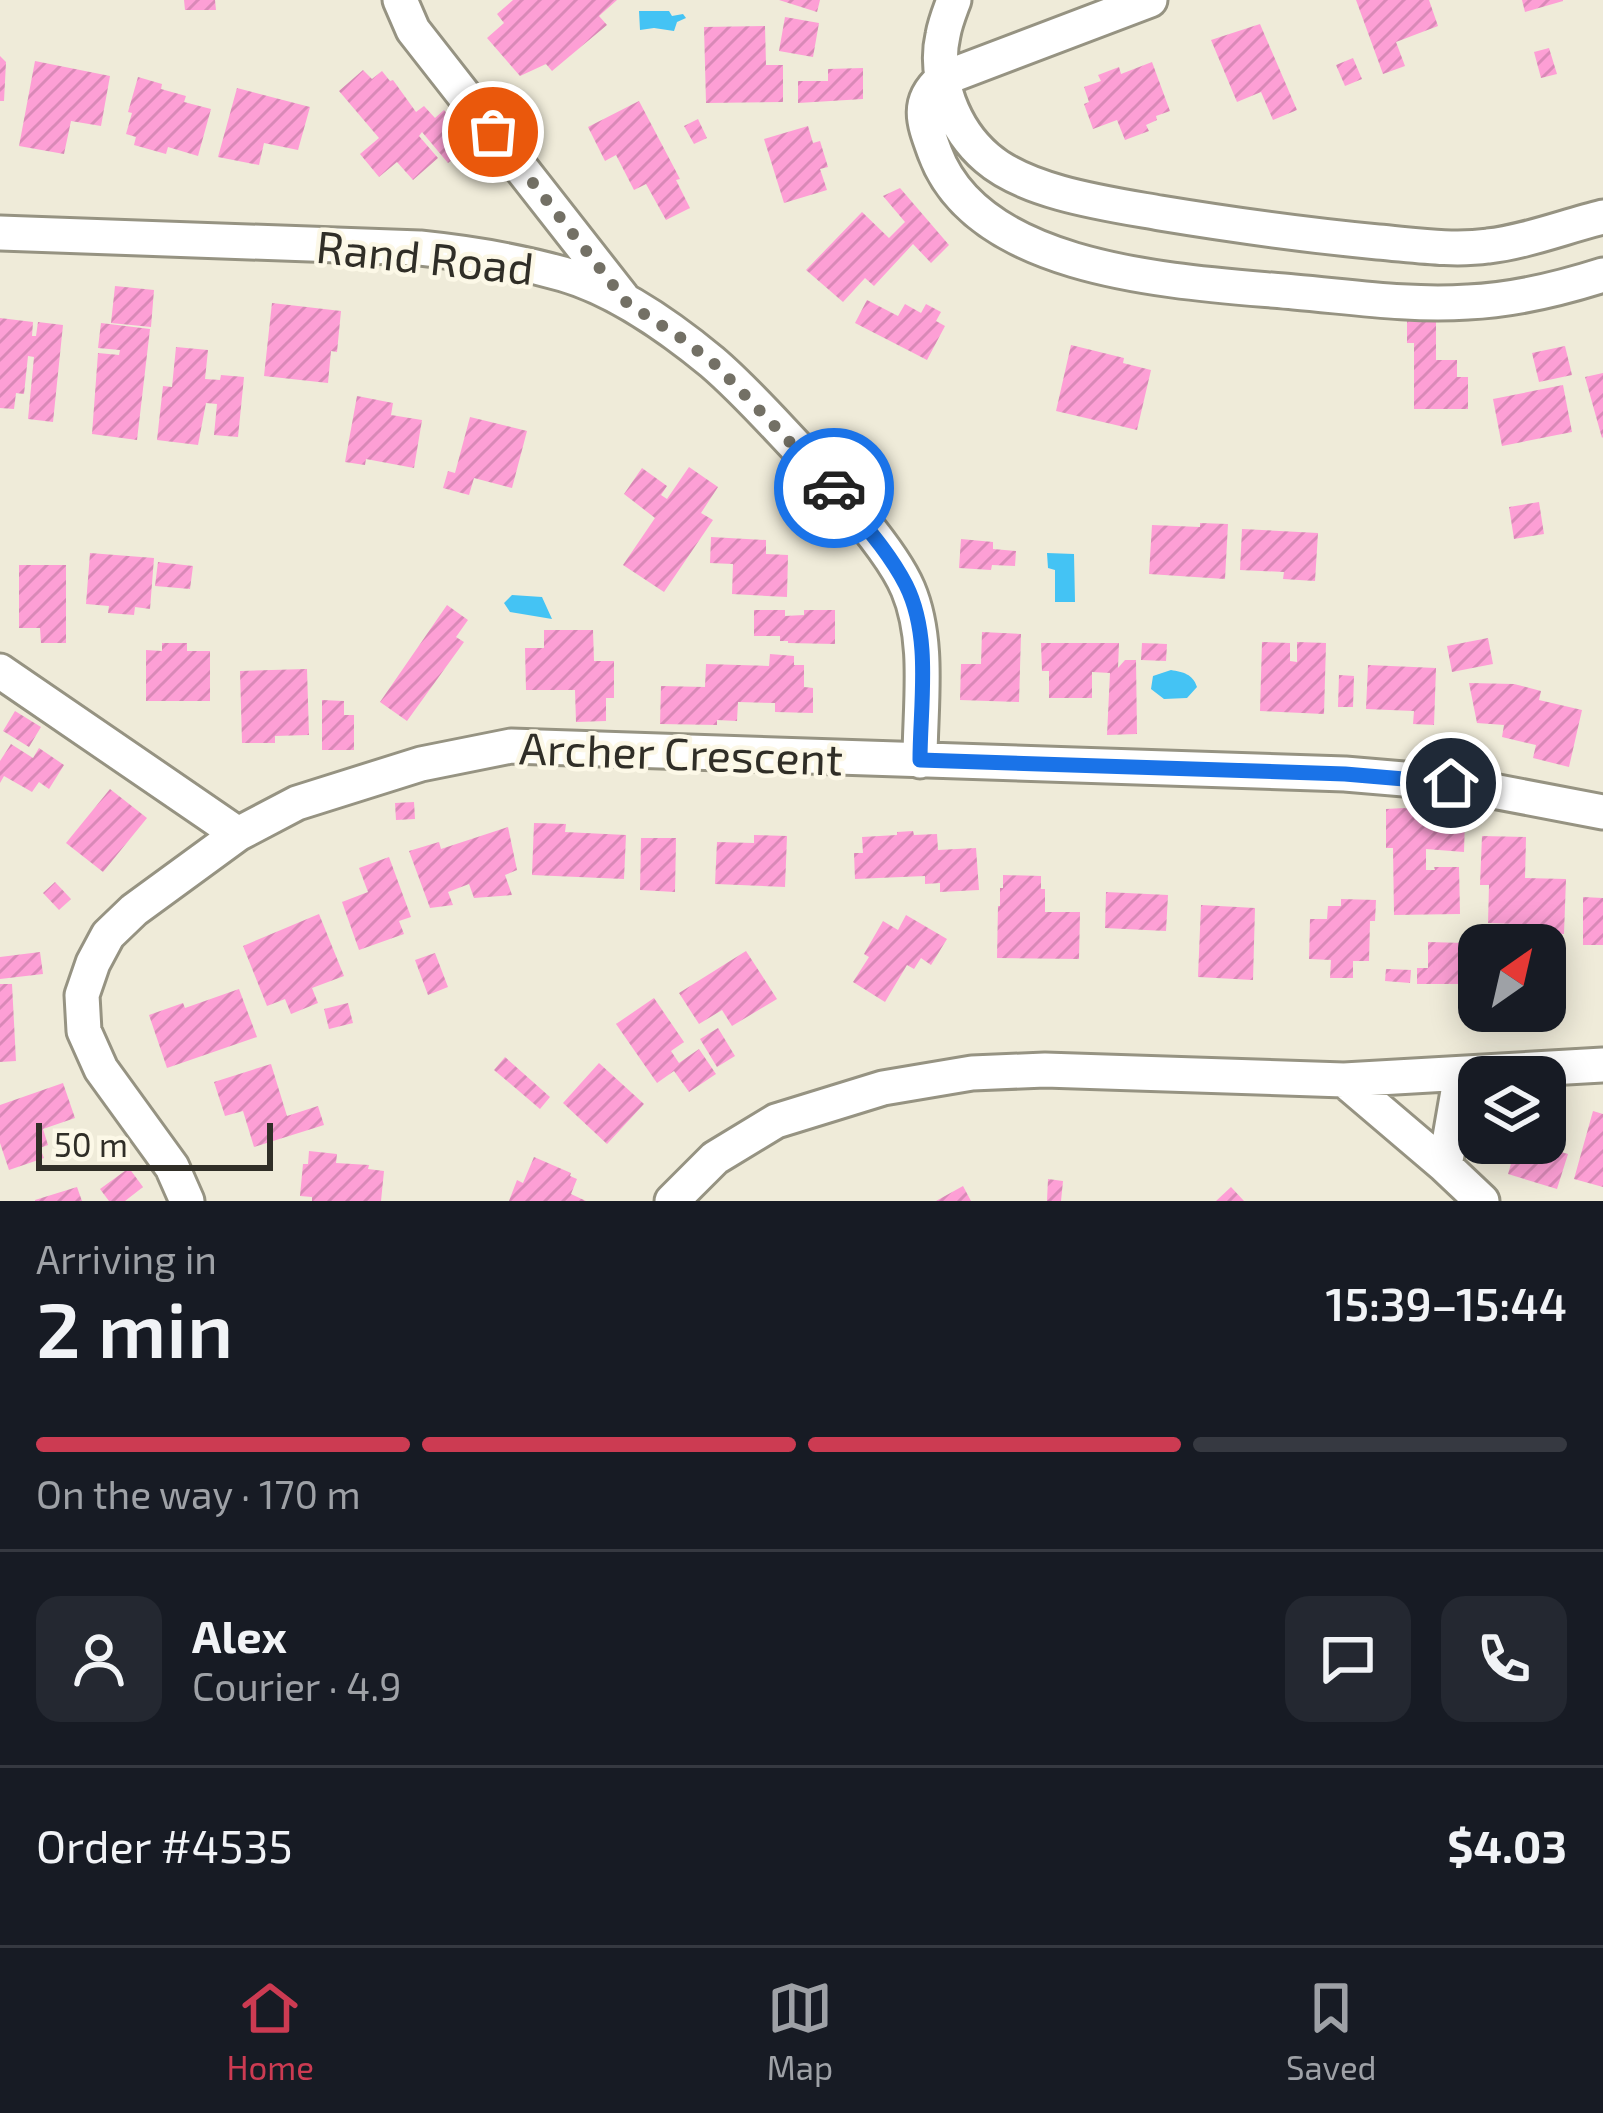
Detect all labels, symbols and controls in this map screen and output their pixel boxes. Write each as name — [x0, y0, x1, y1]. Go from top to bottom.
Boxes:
pin — [442, 81, 544, 183]
icon: bag — [460, 99, 526, 165]
street label: Rand Road — [314, 218, 536, 294]
courier — [774, 428, 894, 548]
icon: car — [801, 455, 867, 521]
street label: Archer Crescent — [518, 719, 844, 785]
pin — [1400, 732, 1502, 834]
icon: home — [1418, 750, 1484, 816]
north arrow — [1458, 924, 1566, 1032]
map controls — [1458, 924, 1566, 1164]
button: layers — [1458, 1056, 1566, 1164]
scale bar — [36, 1117, 273, 1170]
text: 50 m — [54, 1124, 128, 1164]
text: Arriving in — [36, 1235, 217, 1282]
text: 15:39–15:44 — [1326, 1276, 1567, 1330]
text: 2 min — [36, 1280, 233, 1374]
text: On the way · 170 m — [36, 1470, 361, 1517]
button: person — [36, 1596, 162, 1722]
button: chat — [1285, 1596, 1411, 1722]
button: phone — [1441, 1596, 1567, 1722]
text: Alex — [192, 1608, 287, 1662]
text: Courier · 4.9 — [192, 1662, 402, 1709]
text: Order #4535 — [36, 1818, 293, 1872]
text: $4.03 — [1447, 1818, 1567, 1872]
tab: Home — [226, 1975, 314, 2087]
tab: Map — [767, 1975, 833, 2087]
tab: Saved — [1286, 1975, 1377, 2087]

